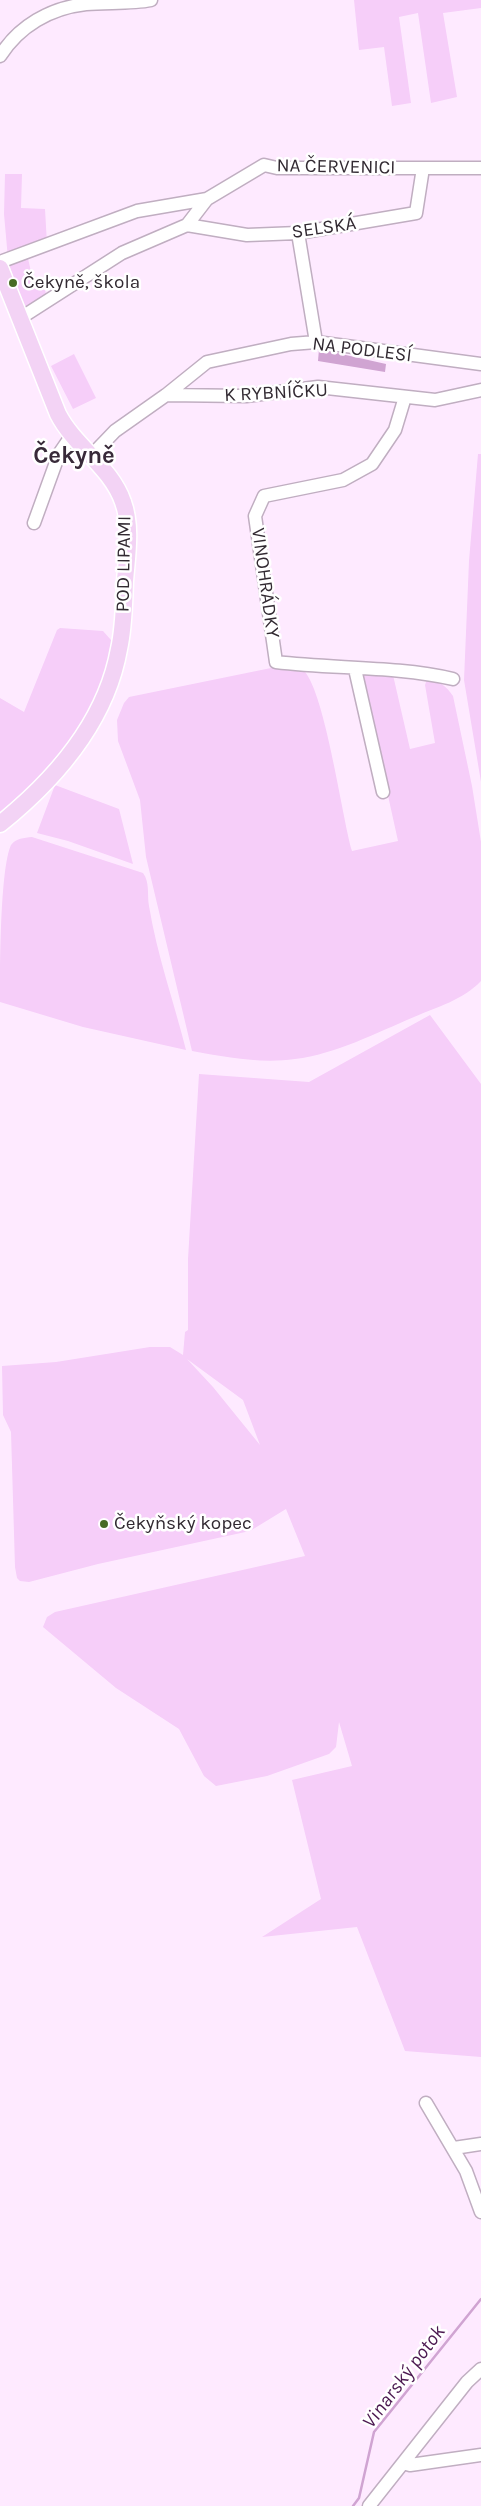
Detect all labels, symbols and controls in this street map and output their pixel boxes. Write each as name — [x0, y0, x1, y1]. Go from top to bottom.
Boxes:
street label: NA ČERVENICI — [276, 155, 396, 179]
street label: SELSKÁ — [290, 212, 358, 244]
place label: Čekyně, škola — [23, 272, 140, 294]
marker: Čekyně, škola — [7, 277, 19, 289]
street label: NA PODLESÍ — [311, 333, 413, 367]
street label: K RYBNÍČKU — [224, 379, 328, 407]
district label: Čekyně — [33, 442, 115, 470]
street label: POD LIPAMI — [112, 516, 136, 612]
street label: VINOHRÁDKY — [246, 526, 284, 640]
place label: Čekyňský kopec — [114, 1513, 252, 1535]
marker: Čekyňský kopec — [98, 1518, 110, 1530]
water label: Vinarský potok — [357, 2321, 451, 2433]

